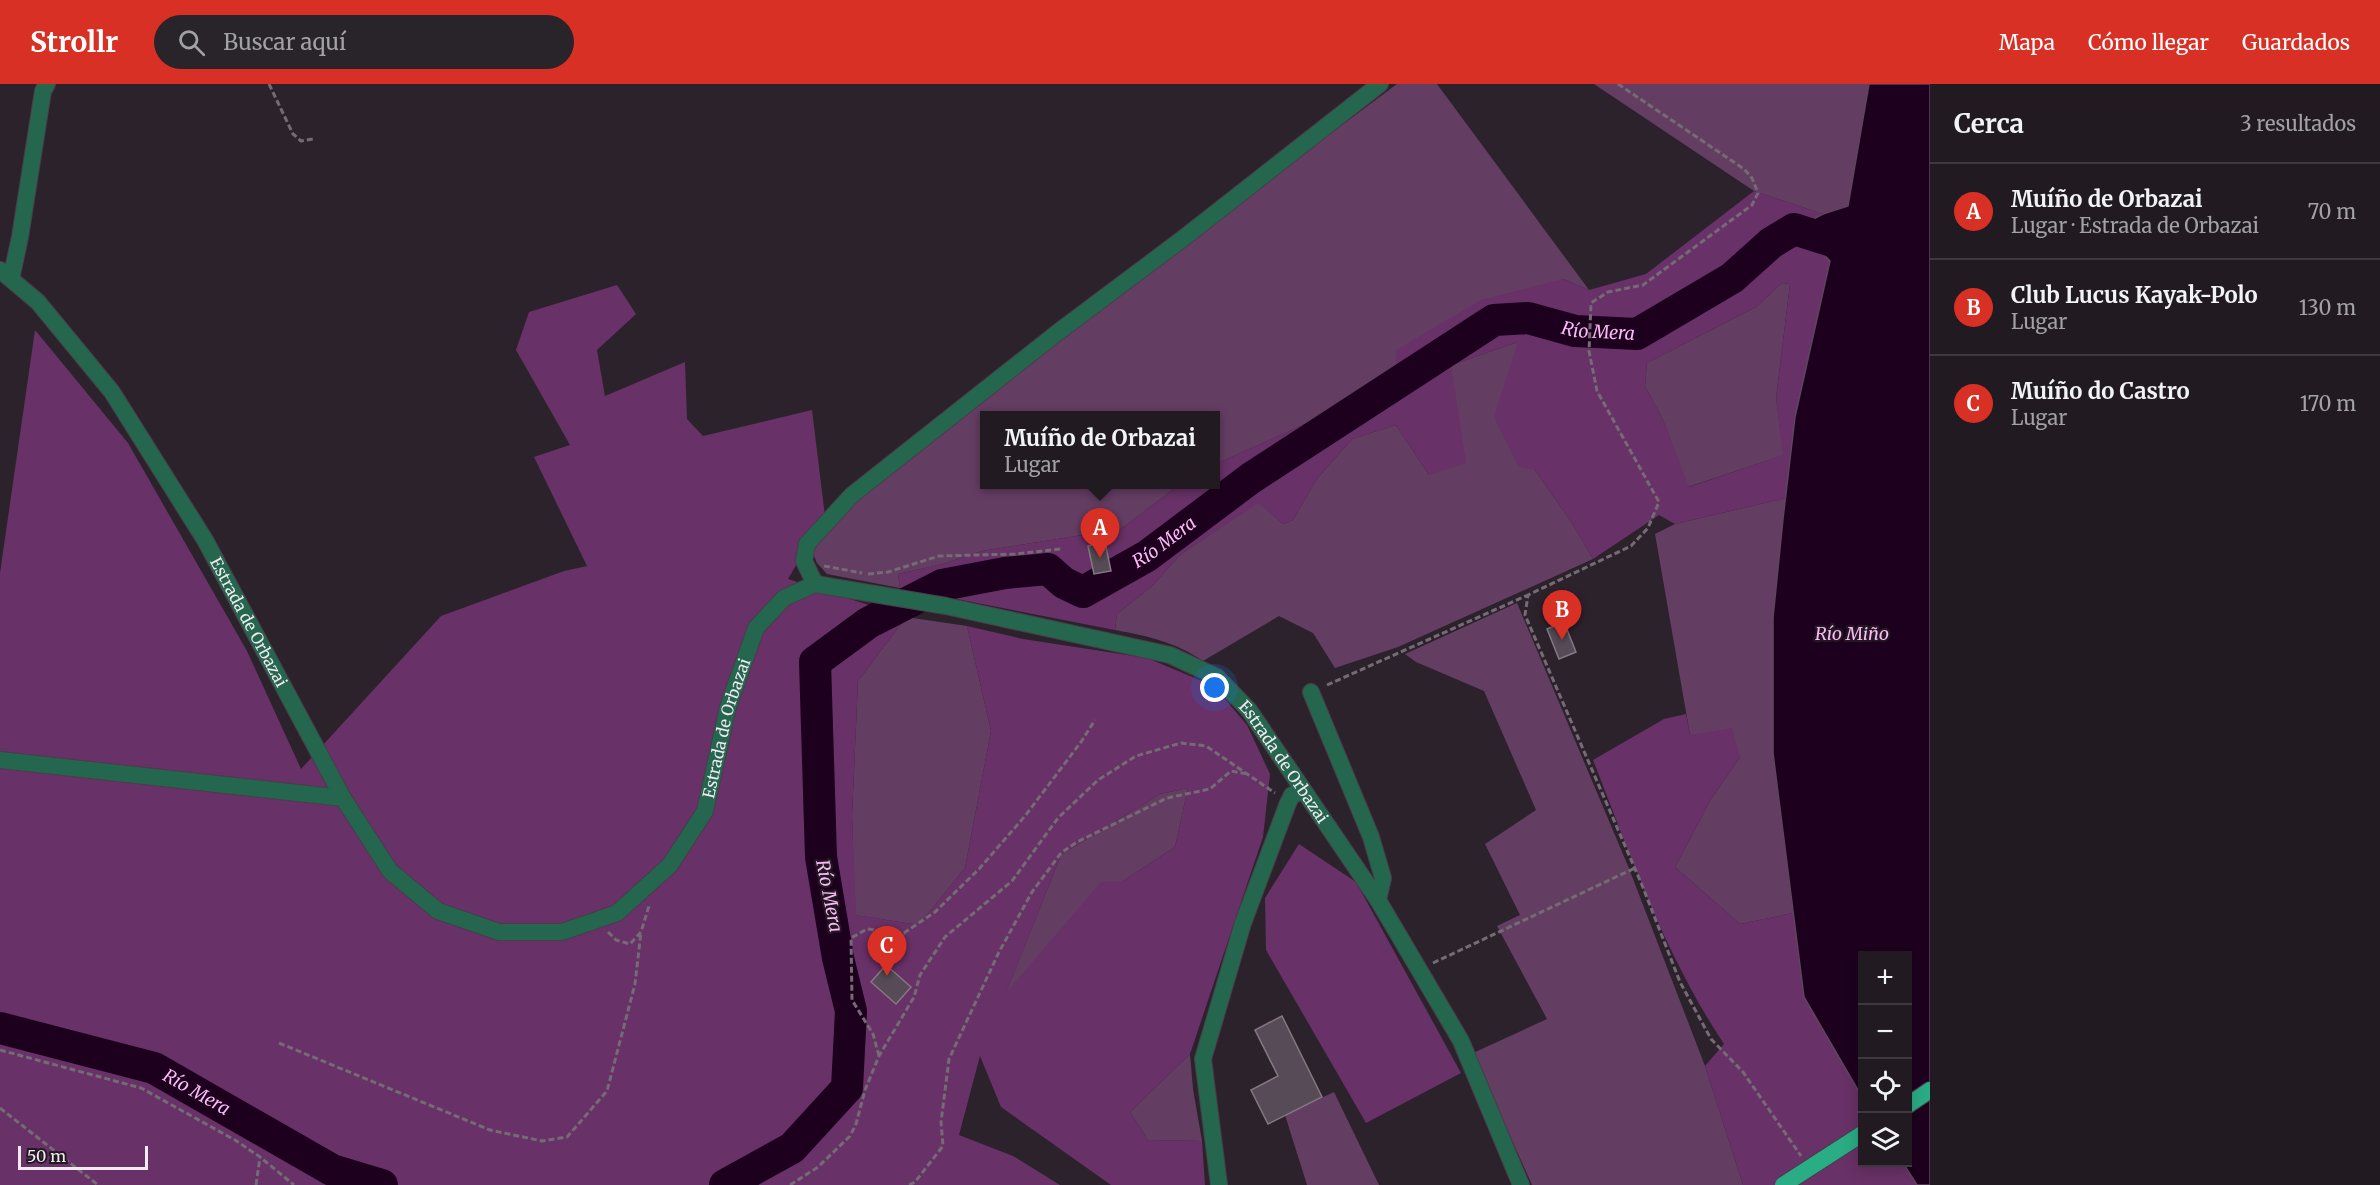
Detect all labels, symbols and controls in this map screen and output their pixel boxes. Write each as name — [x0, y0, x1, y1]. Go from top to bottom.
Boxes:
search box — [154, 15, 574, 69]
text: Strollr — [30, 24, 118, 60]
icon: search — [175, 26, 208, 59]
text: Buscar aquí — [223, 28, 346, 56]
text: Mapa — [1999, 29, 2055, 56]
text: Cómo llegar — [2088, 29, 2209, 56]
text: Guardados — [2242, 29, 2350, 56]
text: Cerca — [1954, 107, 2024, 140]
text: 3 resultados — [2240, 111, 2356, 136]
text: Muíño de Orbazai — [2011, 185, 2203, 213]
text: A — [1966, 199, 1981, 224]
text: 70 m — [2308, 199, 2356, 224]
text: Lugar · Estrada de Orbazai — [2011, 213, 2259, 238]
text: Club Lucus Kayak-Polo — [2011, 281, 2258, 309]
text: B — [1967, 295, 1980, 320]
text: 130 m — [2299, 295, 2356, 320]
text: Lugar — [2011, 309, 2067, 334]
water label: Río Mera — [1559, 316, 1635, 345]
text: Muíño do Castro — [2011, 377, 2190, 405]
text: C — [1967, 391, 1980, 416]
text: 170 m — [2300, 391, 2356, 416]
text: Lugar — [2011, 405, 2067, 430]
popup — [980, 411, 1220, 489]
text: Muíño de Orbazai — [1004, 424, 1196, 452]
text: Lugar — [1004, 452, 1060, 477]
pin: A — [1080, 508, 1120, 558]
water label: Río Mera — [1128, 511, 1201, 573]
street label: Estrada de Orbazai — [206, 554, 292, 690]
pin: B — [1542, 590, 1582, 640]
water label: Río Miño — [1815, 622, 1889, 645]
street label: Estrada de Orbazai — [698, 655, 755, 800]
your location — [1200, 673, 1229, 702]
street label: Estrada de Orbazai — [1235, 696, 1333, 827]
water label: Río Mera — [811, 858, 848, 934]
pin: C — [868, 926, 906, 976]
map controls — [1858, 951, 1912, 1167]
button: + — [1858, 951, 1912, 1005]
button: − — [1858, 1005, 1912, 1059]
button: locate — [1858, 1059, 1912, 1113]
water label: Río Mera — [159, 1064, 234, 1120]
button: layers — [1858, 1113, 1912, 1167]
scale bar — [18, 1143, 148, 1170]
text: 50 m — [27, 1146, 66, 1166]

